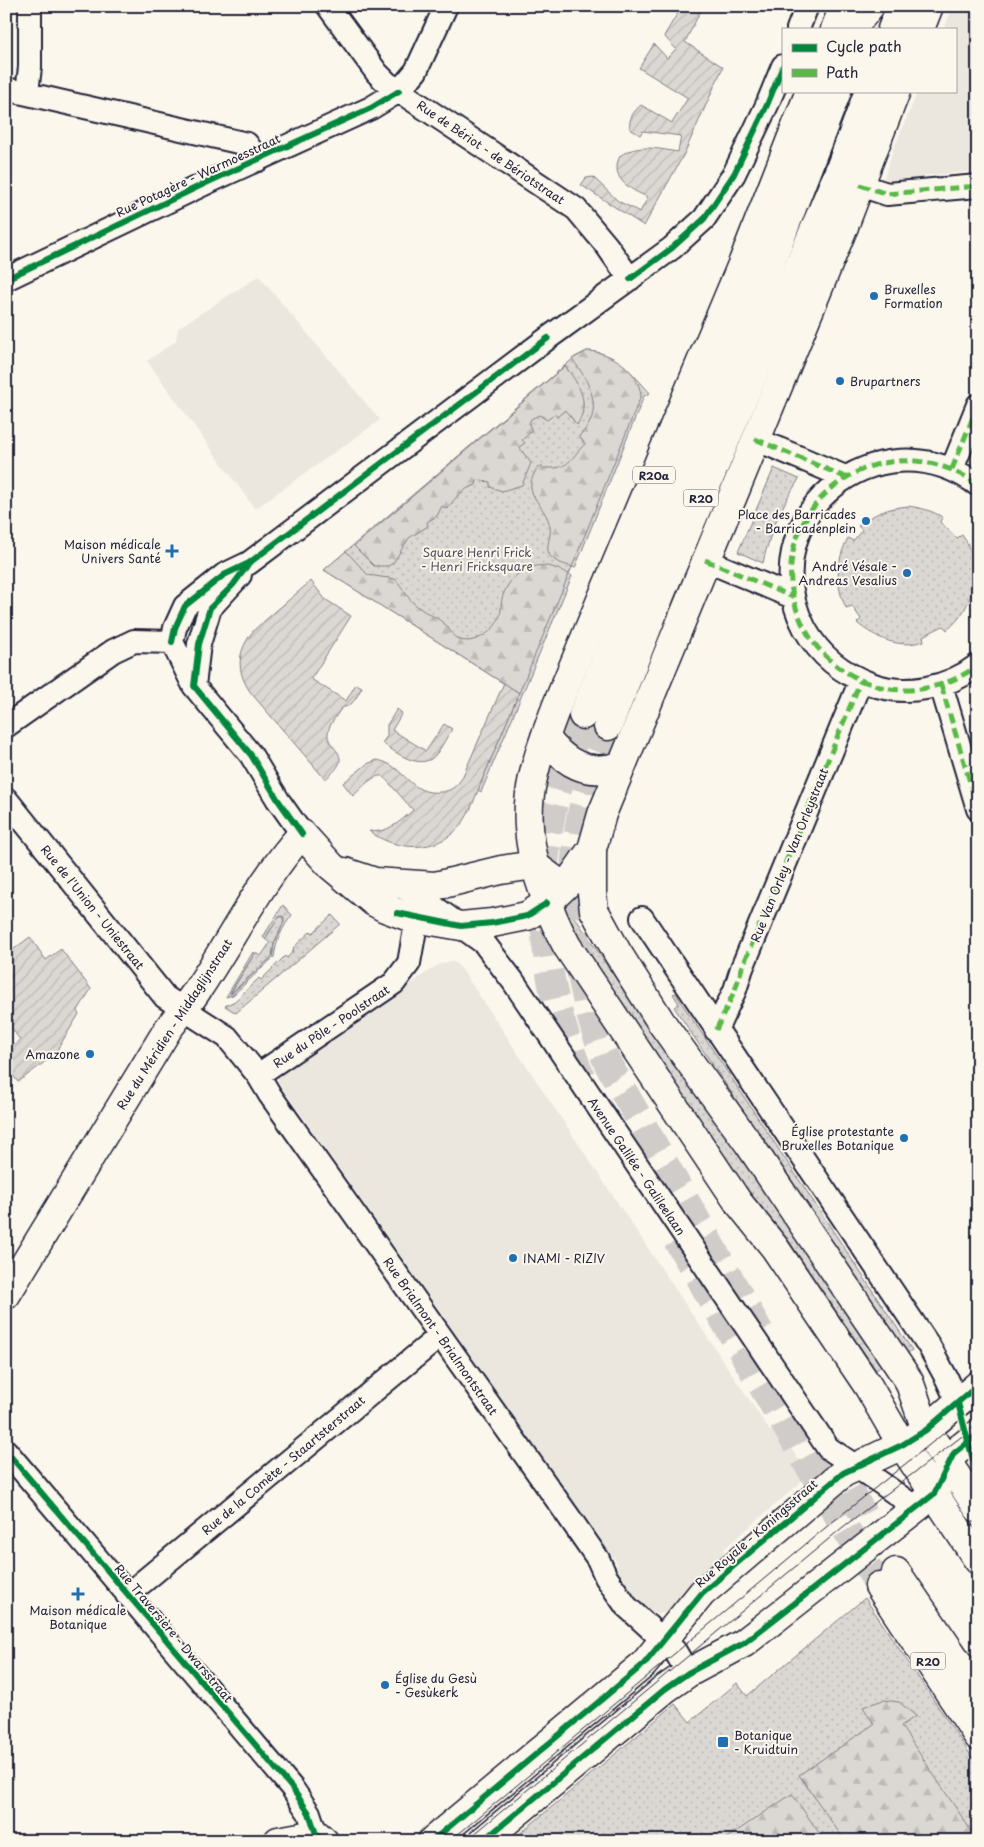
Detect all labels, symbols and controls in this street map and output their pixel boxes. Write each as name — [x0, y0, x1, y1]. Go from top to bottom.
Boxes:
legend — [782, 28, 956, 92]
text: Cycle path — [826, 34, 902, 57]
text: Path — [826, 60, 858, 83]
street label: Rue de Bériot - de Bériotstraat — [413, 96, 569, 208]
street label: Rue Potagère - Warmoesstraat — [113, 129, 283, 221]
place label: Bruxelles Formation — [884, 280, 943, 312]
marker: Bruxelles Formation — [868, 290, 880, 302]
place label: Brupartners — [850, 372, 921, 390]
marker: Brupartners — [834, 375, 846, 387]
road number: R20a — [633, 466, 675, 484]
road number: R20 — [684, 489, 718, 506]
place label: Place des Barricades - Barricadenplein — [738, 505, 857, 537]
marker: Place des Barricades - Barricadenplein — [860, 515, 872, 527]
place label: Maison médicale Univers Santé — [64, 535, 161, 567]
park label: Square Henri Frick - Henri Fricksquare — [421, 543, 533, 575]
marker: Maison médicale Univers Santé — [165, 544, 179, 558]
place label: André Vésale - Andreas Vesalius — [798, 557, 898, 589]
marker: André Vésale - Andreas Vesalius — [901, 567, 913, 579]
street label: Rue Van Orley - Van Orleystraat — [746, 765, 832, 945]
street label: Rue de l'Union - Uniestraat — [37, 841, 149, 973]
street label: Rue du Méridien - Middaglijnstraat — [112, 935, 236, 1113]
street label: Rue du Pôle - Poolstraat — [269, 980, 393, 1072]
place label: Amazone — [26, 1045, 80, 1063]
marker: Amazone — [84, 1048, 96, 1060]
street label: Avenue Galilée - Galileelaan — [584, 1093, 690, 1239]
place label: Église protestante Bruxelles Botanique — [781, 1122, 894, 1154]
marker: Église protestante Bruxelles Botanique — [898, 1132, 910, 1144]
place label: INAMI - RIZIV — [523, 1249, 606, 1267]
marker: INAMI - RIZIV — [507, 1252, 519, 1264]
street label: Rue Brialmont - Brialmontstraat — [379, 1253, 503, 1419]
street label: Rue de la Comète - Staartsterstraat — [198, 1391, 369, 1539]
street label: Rue Royale - Koningsstraat — [691, 1475, 821, 1591]
street label: Rue Traversière - Dwarsstraat — [111, 1560, 237, 1706]
marker: Maison médicale Botanique — [71, 1587, 85, 1601]
place label: Maison médicale Botanique — [30, 1601, 127, 1633]
road number: R20 — [910, 1652, 946, 1670]
place label: Église du Gesù - Gesùkerk — [395, 1669, 477, 1701]
marker: Église du Gesù - Gesùkerk — [379, 1679, 391, 1691]
place label: Botanique - Kruidtuin — [734, 1726, 798, 1758]
marker: Botanique - Kruidtuin — [716, 1735, 730, 1749]

